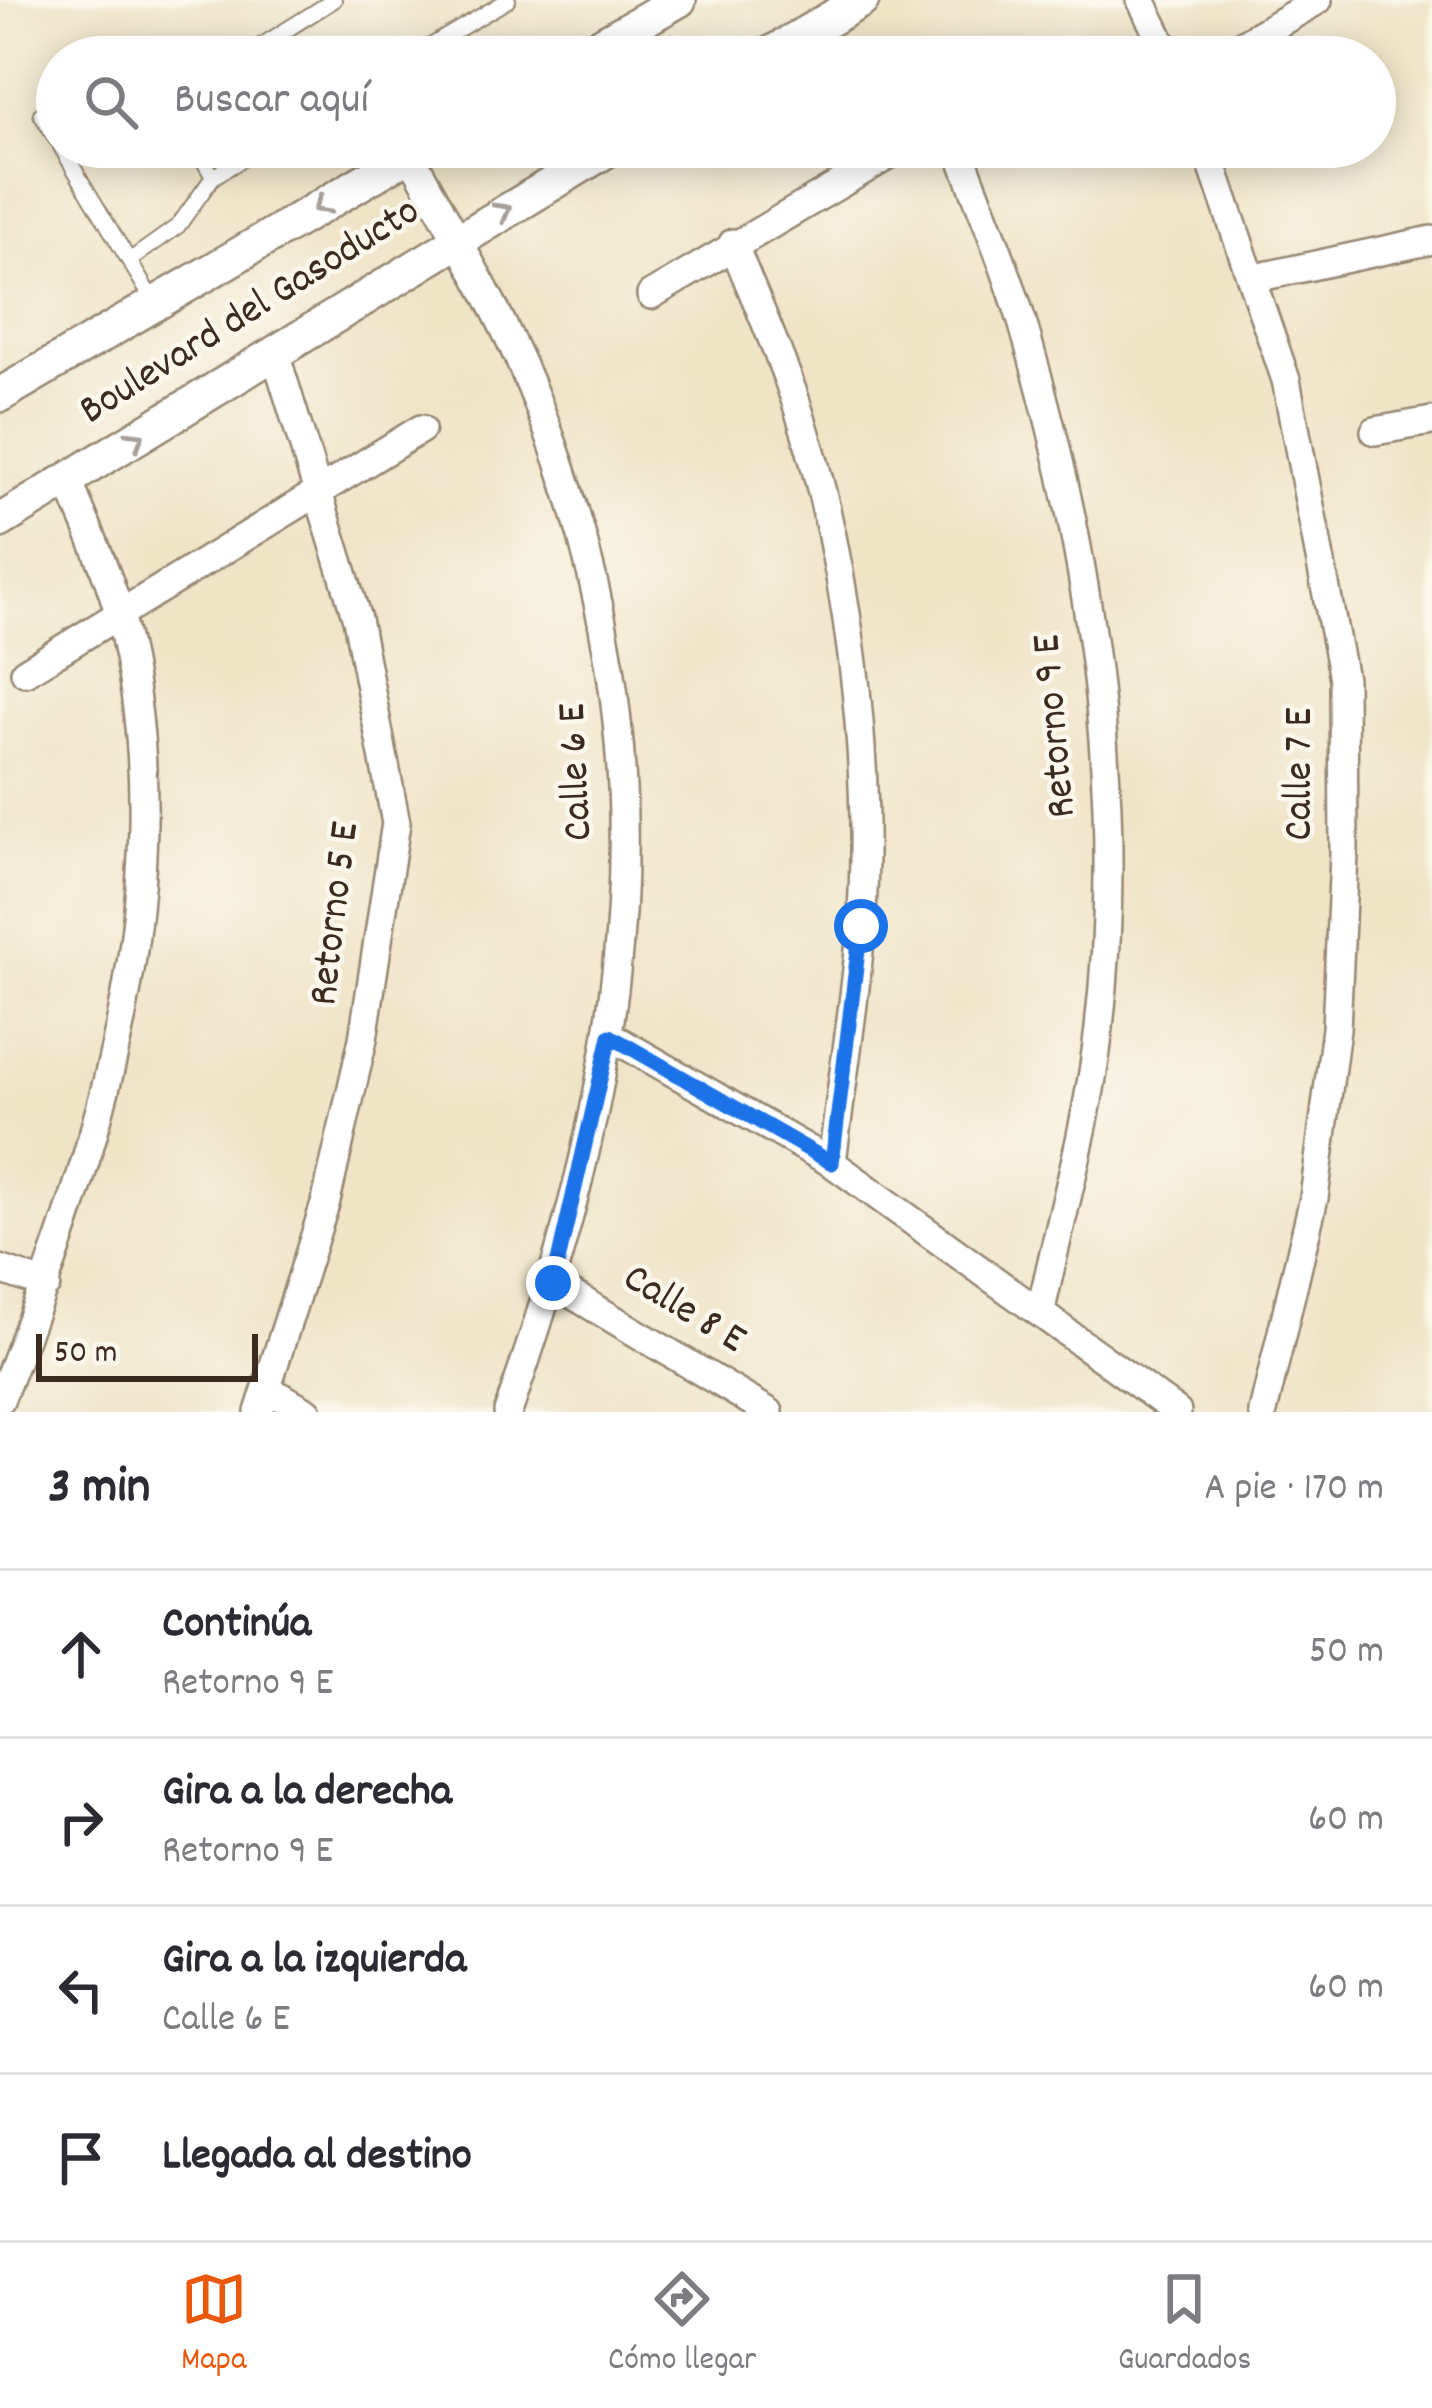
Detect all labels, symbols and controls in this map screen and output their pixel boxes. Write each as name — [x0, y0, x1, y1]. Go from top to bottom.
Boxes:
search box — [36, 36, 1396, 168]
icon: search — [78, 69, 144, 135]
text: Buscar aquí — [174, 70, 369, 134]
street label: Boulevard del Gasoducto — [69, 184, 433, 442]
one-way arrow — [313, 192, 334, 215]
one-way arrow — [490, 203, 512, 225]
one-way arrow — [123, 431, 145, 453]
street label: Retorno 9 E — [1019, 632, 1095, 820]
street label: Calle 6 E — [544, 702, 612, 842]
street label: Calle 7 E — [1272, 707, 1332, 841]
street label: Retorno 5 E — [296, 819, 378, 1009]
route start — [834, 899, 888, 953]
street label: Calle 8 E — [610, 1251, 756, 1371]
route end — [526, 1256, 580, 1310]
scale bar — [36, 1328, 258, 1381]
text: 50 m — [54, 1331, 118, 1378]
text: 3 min — [48, 1454, 150, 1526]
text: A pie · 170 m — [1204, 1463, 1384, 1518]
text: Continúa — [162, 1594, 311, 1658]
icon: ahead — [48, 1621, 114, 1687]
text: 50 m — [1309, 1626, 1384, 1681]
text: Retorno 9 E — [162, 1658, 333, 1713]
text: Gira a la derecha — [162, 1762, 452, 1826]
icon: right — [48, 1789, 114, 1855]
text: 60 m — [1308, 1794, 1384, 1849]
text: Retorno 9 E — [162, 1826, 333, 1881]
text: Gira a la izquierda — [162, 1930, 466, 1994]
icon: left — [48, 1957, 114, 2023]
text: 60 m — [1308, 1962, 1384, 2017]
text: Calle 6 E — [162, 1994, 290, 2049]
icon: arrive — [48, 2125, 114, 2191]
text: Llegada al destino — [162, 2126, 472, 2190]
tab: Mapa — [181, 2266, 247, 2385]
tab: Cómo llegar — [608, 2266, 756, 2385]
tab: Guardados — [1118, 2266, 1251, 2385]

